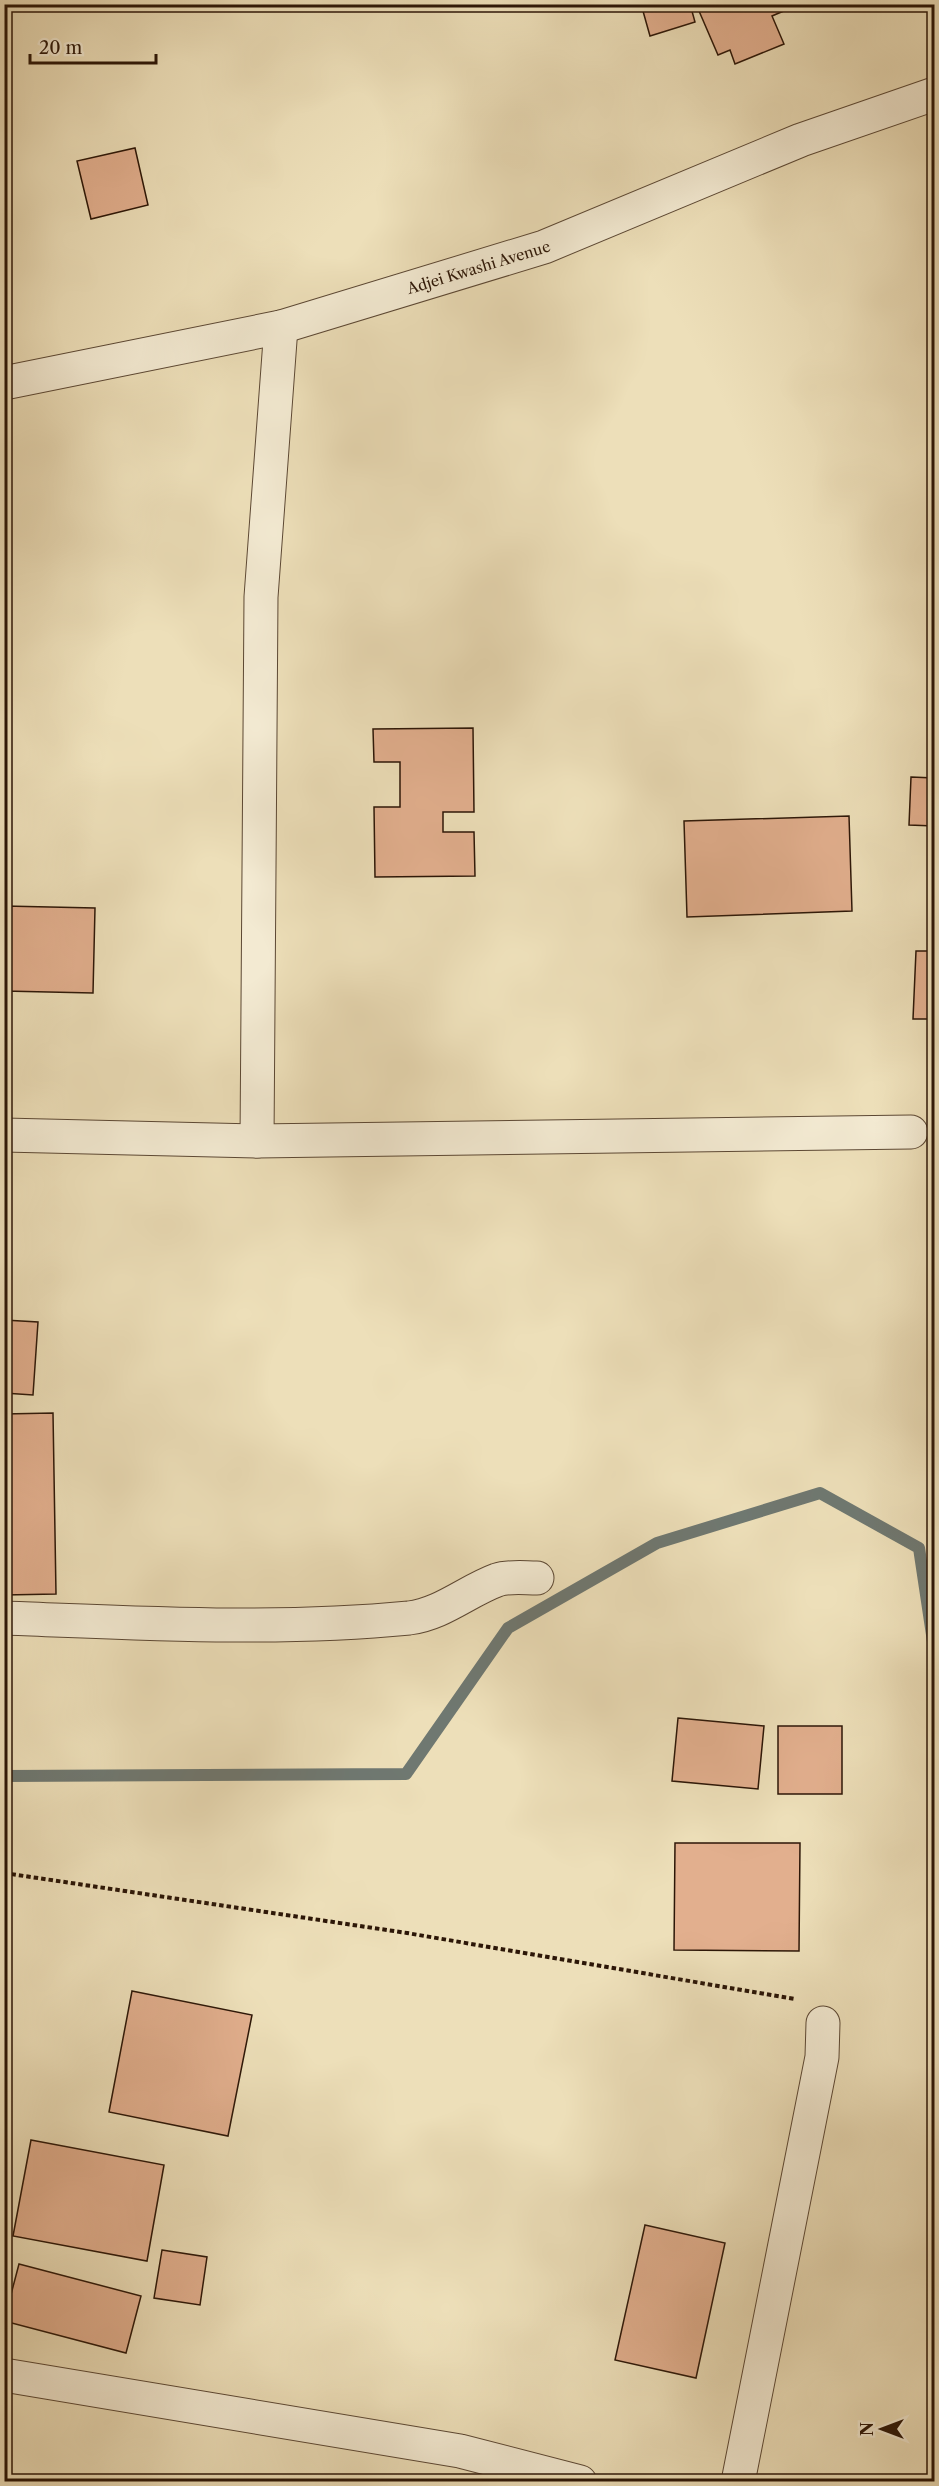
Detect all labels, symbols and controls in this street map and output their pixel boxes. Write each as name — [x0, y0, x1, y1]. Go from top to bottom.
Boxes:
scale bar — [30, 27, 156, 65]
text: 20 m — [39, 37, 83, 59]
street label: Adjei Kwashi Avenue — [404, 236, 553, 298]
north arrow — [852, 2399, 912, 2459]
text: N — [857, 2422, 877, 2436]

